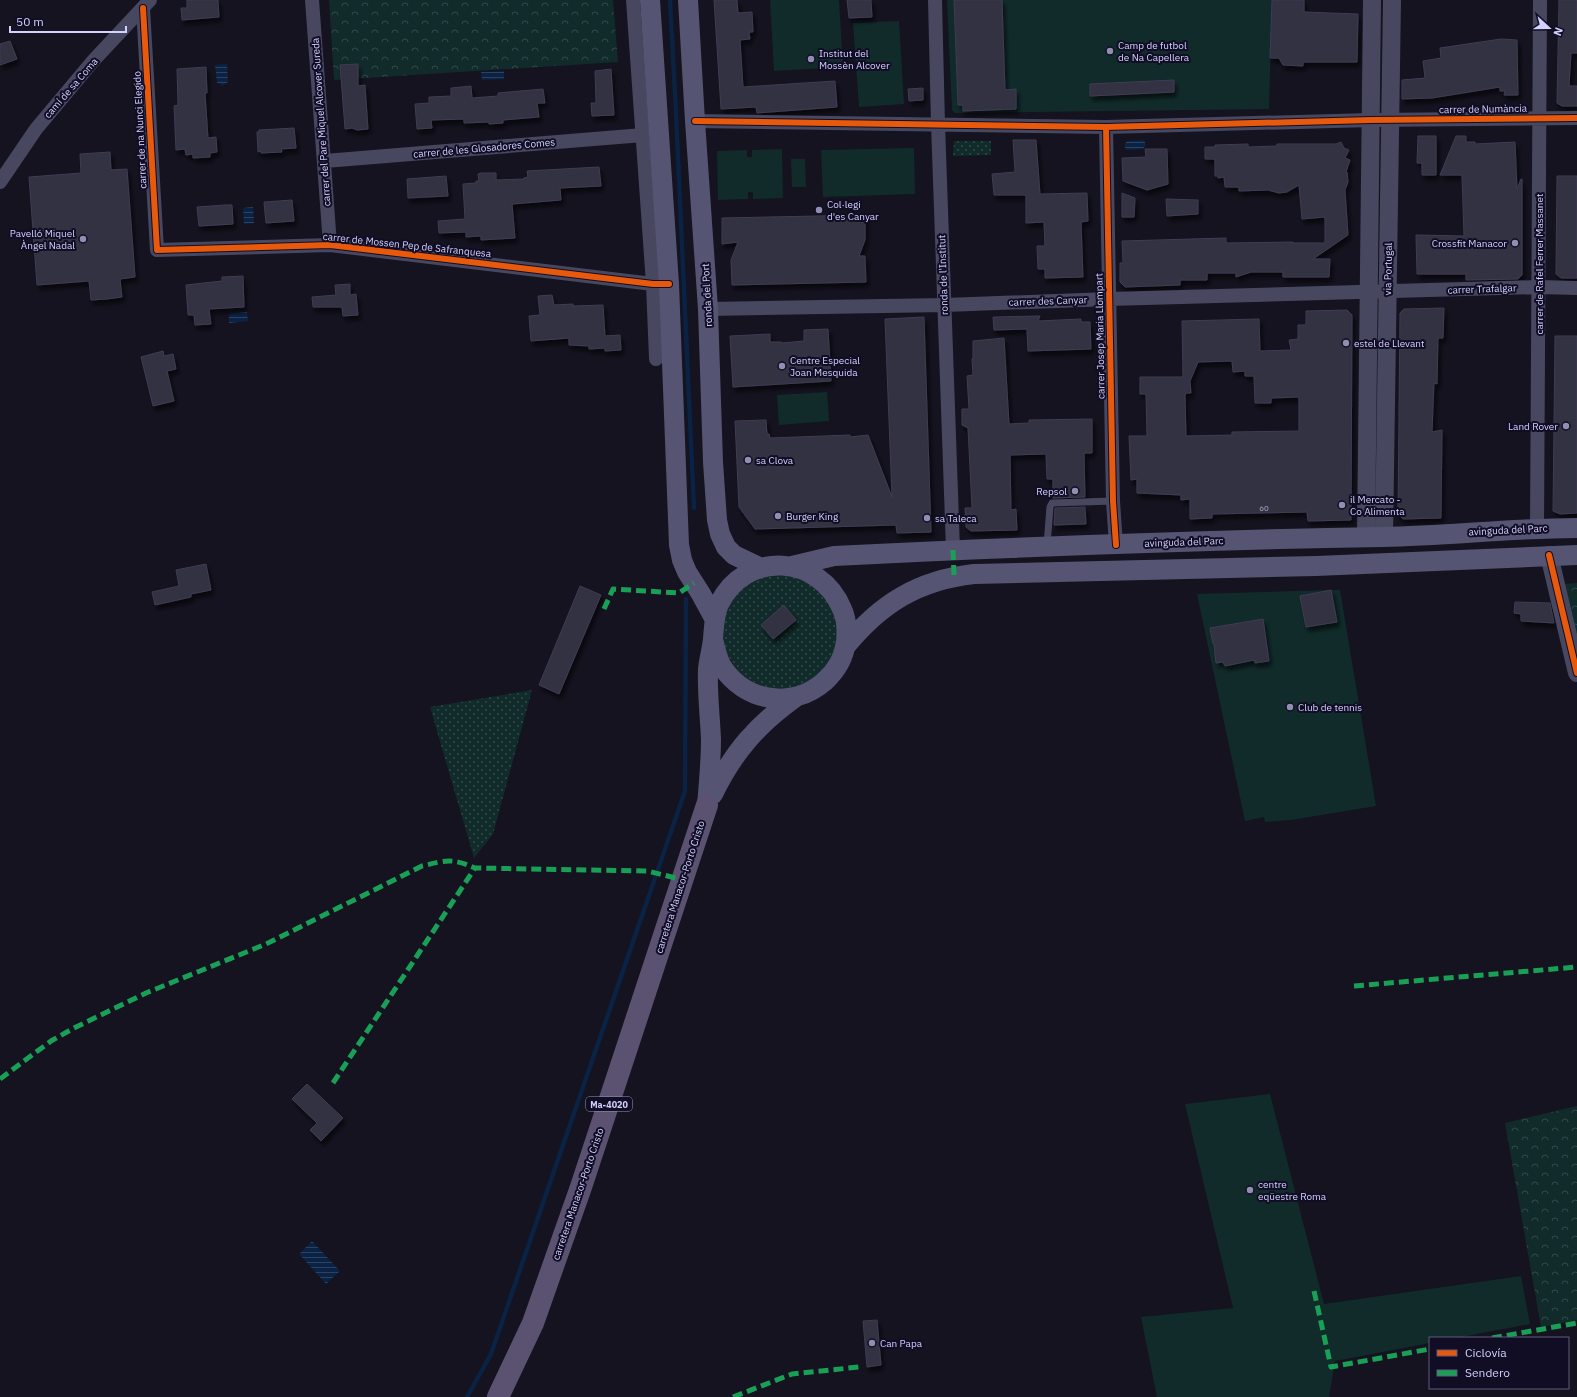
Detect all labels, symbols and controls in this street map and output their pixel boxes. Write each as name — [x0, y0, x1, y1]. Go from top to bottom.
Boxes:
scale bar — [10, 8, 126, 34]
north arrow — [1529, 8, 1569, 48]
text: 50 m — [16, 14, 44, 29]
text: N — [1550, 25, 1566, 38]
street label: carrer del Pare Miquel Alcover Sureda — [309, 37, 333, 207]
place label: Camp de futbol de Na Capellera — [1118, 39, 1190, 64]
marker: Camp de futbol de Na Capellera — [1105, 46, 1115, 56]
place label: Institut del Mossèn Alcover — [819, 47, 890, 72]
marker: Institut del Mossèn Alcover — [806, 54, 816, 64]
street label: camí de sa Coma — [41, 55, 101, 121]
street label: carrer de na Nunci Elegido — [130, 70, 150, 189]
street label: carrer de Numància — [1439, 102, 1528, 116]
street label: carrer de les Glosadores Comes — [413, 135, 556, 161]
street label: carrer de Rafel Ferrer Massanet — [1533, 193, 1546, 335]
place label: Col·legi d'es Canyar — [827, 198, 879, 223]
marker: Col·legi d'es Canyar — [814, 205, 824, 215]
place label: Pavelló Miquel Àngel Nadal — [10, 227, 75, 252]
street label: carrer de Mossen Pep de Safranquesa — [322, 230, 492, 260]
marker: Pavelló Miquel Àngel Nadal — [78, 234, 88, 244]
street label: ronda de l'Institut — [935, 234, 951, 315]
place label: Crossfit Manacor — [1432, 237, 1507, 250]
marker: Crossfit Manacor — [1510, 238, 1520, 248]
street label: via Portugal — [1381, 242, 1395, 296]
street label: ronda del Port — [699, 262, 715, 327]
street label: carrer Josep Maria Llompart — [1092, 272, 1108, 399]
street label: carrer Trafalgar — [1447, 281, 1517, 297]
street label: carrer des Canyar — [1008, 293, 1088, 309]
place label: estel de Llevant — [1354, 337, 1425, 350]
marker: estel de Llevant — [1341, 338, 1351, 348]
place label: Centre Especial Joan Mesquida — [790, 354, 860, 379]
marker: Centre Especial Joan Mesquida — [777, 361, 787, 371]
place label: Land Rover — [1508, 420, 1558, 433]
marker: Land Rover — [1561, 421, 1571, 431]
place label: sa Clova — [756, 454, 794, 467]
marker: sa Clova — [743, 455, 753, 465]
place label: Repsol — [1036, 485, 1067, 498]
marker: Repsol — [1070, 486, 1080, 496]
place label: il Mercato - Co Alimenta — [1350, 493, 1405, 518]
marker: il Mercato - Co Alimenta — [1337, 500, 1347, 510]
house number: 60 — [1259, 503, 1269, 513]
place label: Burger King — [786, 510, 839, 523]
marker: Burger King — [773, 511, 783, 521]
place label: sa Taleca — [935, 512, 977, 525]
marker: sa Taleca — [922, 513, 932, 523]
street label: avinguda del Parc — [1468, 521, 1548, 539]
street label: avinguda del Parc — [1144, 534, 1224, 550]
place label: Club de tennis — [1298, 701, 1362, 714]
marker: Club de tennis — [1285, 702, 1295, 712]
street label: carretera Manacor-Porto Cristo — [652, 819, 708, 955]
road number: Ma-4020 — [586, 1097, 632, 1111]
street label: carretera Manacor-Porto Cristo — [549, 1126, 607, 1262]
place label: centre eqüestre Roma — [1258, 1178, 1327, 1203]
marker: centre eqüestre Roma — [1245, 1185, 1255, 1195]
place label: Can Papa — [880, 1337, 923, 1350]
legend — [1429, 1337, 1569, 1389]
marker: Can Papa — [867, 1338, 877, 1348]
text: Ciclovía — [1465, 1345, 1507, 1360]
text: Sendero — [1465, 1365, 1510, 1380]

